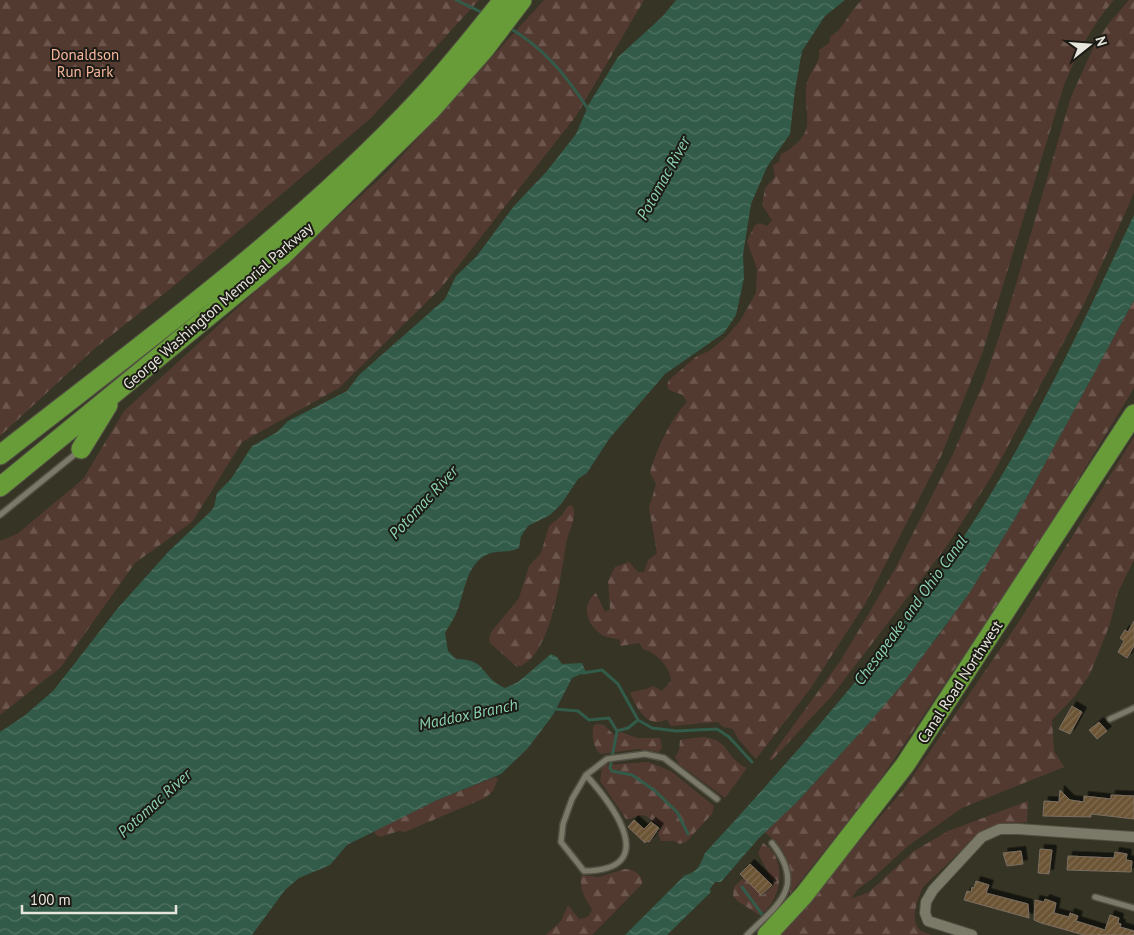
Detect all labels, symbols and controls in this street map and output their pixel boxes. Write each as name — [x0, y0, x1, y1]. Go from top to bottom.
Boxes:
north arrow — [1064, 20, 1114, 70]
text: N — [1091, 34, 1111, 48]
park label: Donaldson Run Park — [51, 45, 119, 81]
water label: Potomac River — [632, 131, 695, 223]
street label: George Washington Memorial Parkway — [119, 218, 317, 394]
water label: Potomac River — [384, 460, 463, 543]
water label: Chesapeake and Ohio Canal — [849, 531, 972, 689]
street label: Canal Road Northwest — [913, 617, 1006, 747]
water label: Maddox Branch — [417, 694, 519, 734]
water label: Potomac River — [113, 763, 196, 841]
scale bar — [22, 882, 176, 914]
text: 100 m — [30, 890, 71, 909]

